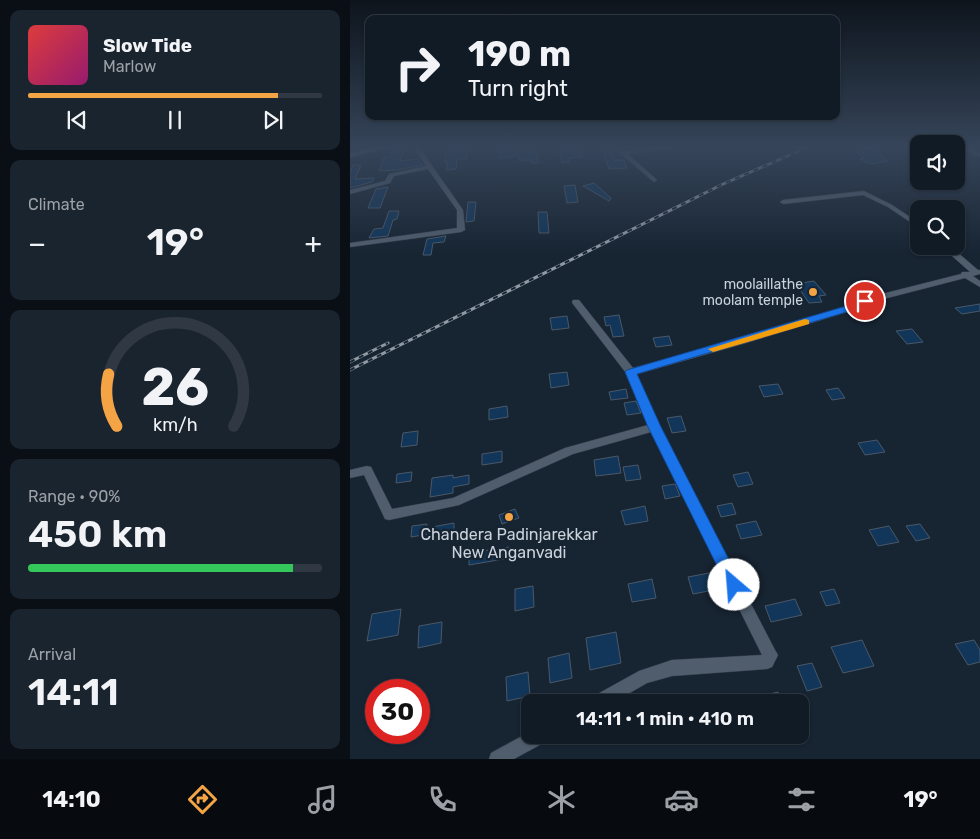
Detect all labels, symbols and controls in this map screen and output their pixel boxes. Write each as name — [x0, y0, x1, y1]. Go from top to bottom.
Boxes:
text: 190 m — [468, 33, 571, 75]
text: Slow Tide — [103, 34, 192, 57]
icon: right — [385, 35, 450, 100]
text: Marlow — [103, 57, 156, 76]
text: Turn right — [468, 75, 568, 102]
icon: previous — [63, 106, 91, 134]
icon: pause — [161, 106, 189, 134]
icon: next — [259, 106, 287, 134]
map controls — [910, 135, 965, 255]
button: sound — [910, 135, 965, 190]
text: Climate — [28, 195, 85, 214]
button: search — [910, 200, 965, 255]
text: 19° — [147, 219, 204, 265]
text: − — [28, 227, 46, 260]
text: + — [305, 227, 322, 260]
place label: moolaillathe moolam temple — [702, 276, 803, 309]
pin — [844, 280, 886, 322]
marker: moolaillathe moolam temple — [807, 286, 819, 298]
icon: arrive — [851, 287, 879, 315]
text: 26 — [141, 356, 209, 418]
text: km/h — [153, 414, 197, 435]
text: Range · 90% — [28, 487, 120, 506]
text: 450 km — [28, 511, 167, 557]
marker: Chandera Padinjarekkar New Anganvadi — [503, 511, 515, 523]
place label: Chandera Padinjarekkar New Anganvadi — [420, 525, 598, 562]
position arrow — [707, 558, 759, 610]
text: Arrival — [28, 645, 76, 664]
text: 14:11 — [28, 669, 119, 715]
speed limit sign: 30 — [365, 679, 430, 744]
text: 14:11 · 1 min · 410 m — [576, 707, 754, 730]
icon: directions — [185, 782, 220, 817]
icon: music — [305, 782, 340, 817]
icon: phone — [425, 782, 460, 817]
icon: climate — [544, 782, 579, 817]
icon: car — [664, 782, 699, 817]
icon: filters — [784, 782, 819, 817]
text: 14:10 — [42, 786, 101, 813]
text: 19° — [904, 786, 938, 813]

